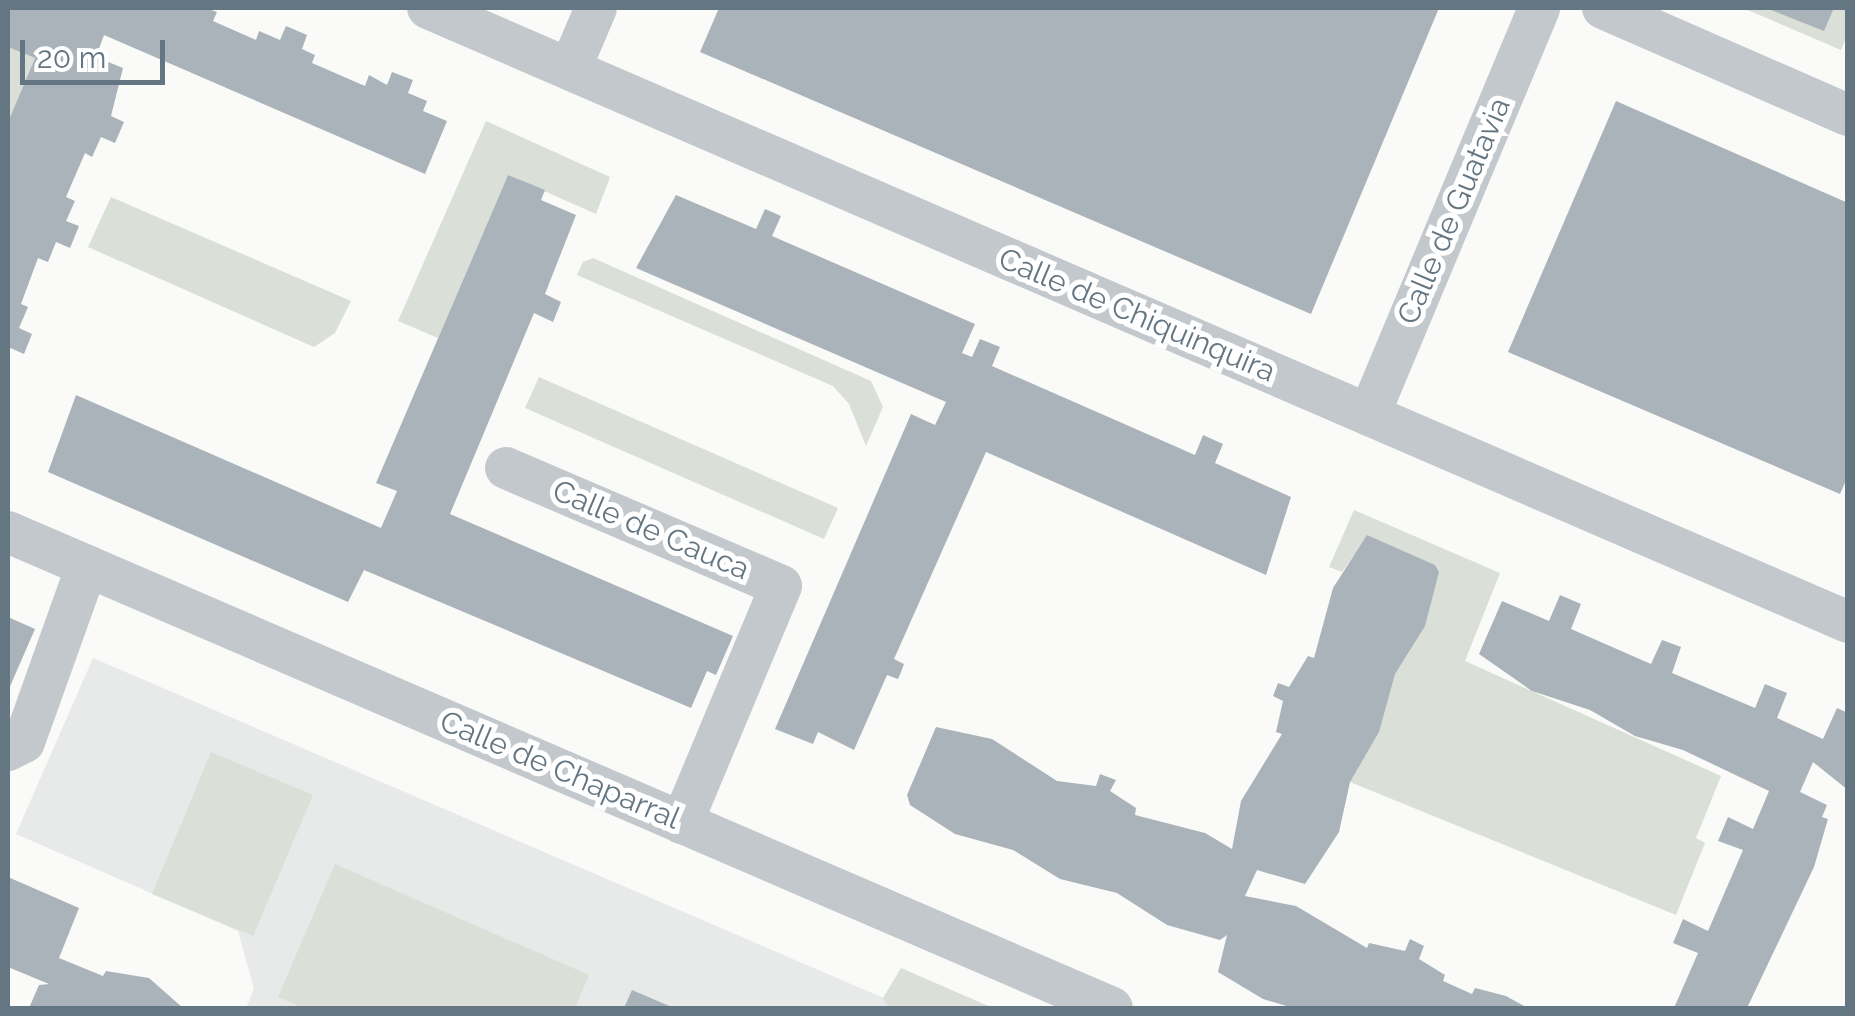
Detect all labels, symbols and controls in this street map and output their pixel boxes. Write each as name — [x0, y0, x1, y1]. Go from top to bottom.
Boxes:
scale bar — [25, 20, 170, 82]
text: 20 m — [37, 40, 106, 75]
street label: Calle de Guatavia — [1390, 92, 1518, 330]
street label: Calle de Chiquinquira — [993, 240, 1281, 390]
street label: Calle de Cauca — [547, 472, 755, 588]
street label: Calle de Chaparral — [435, 703, 685, 837]

